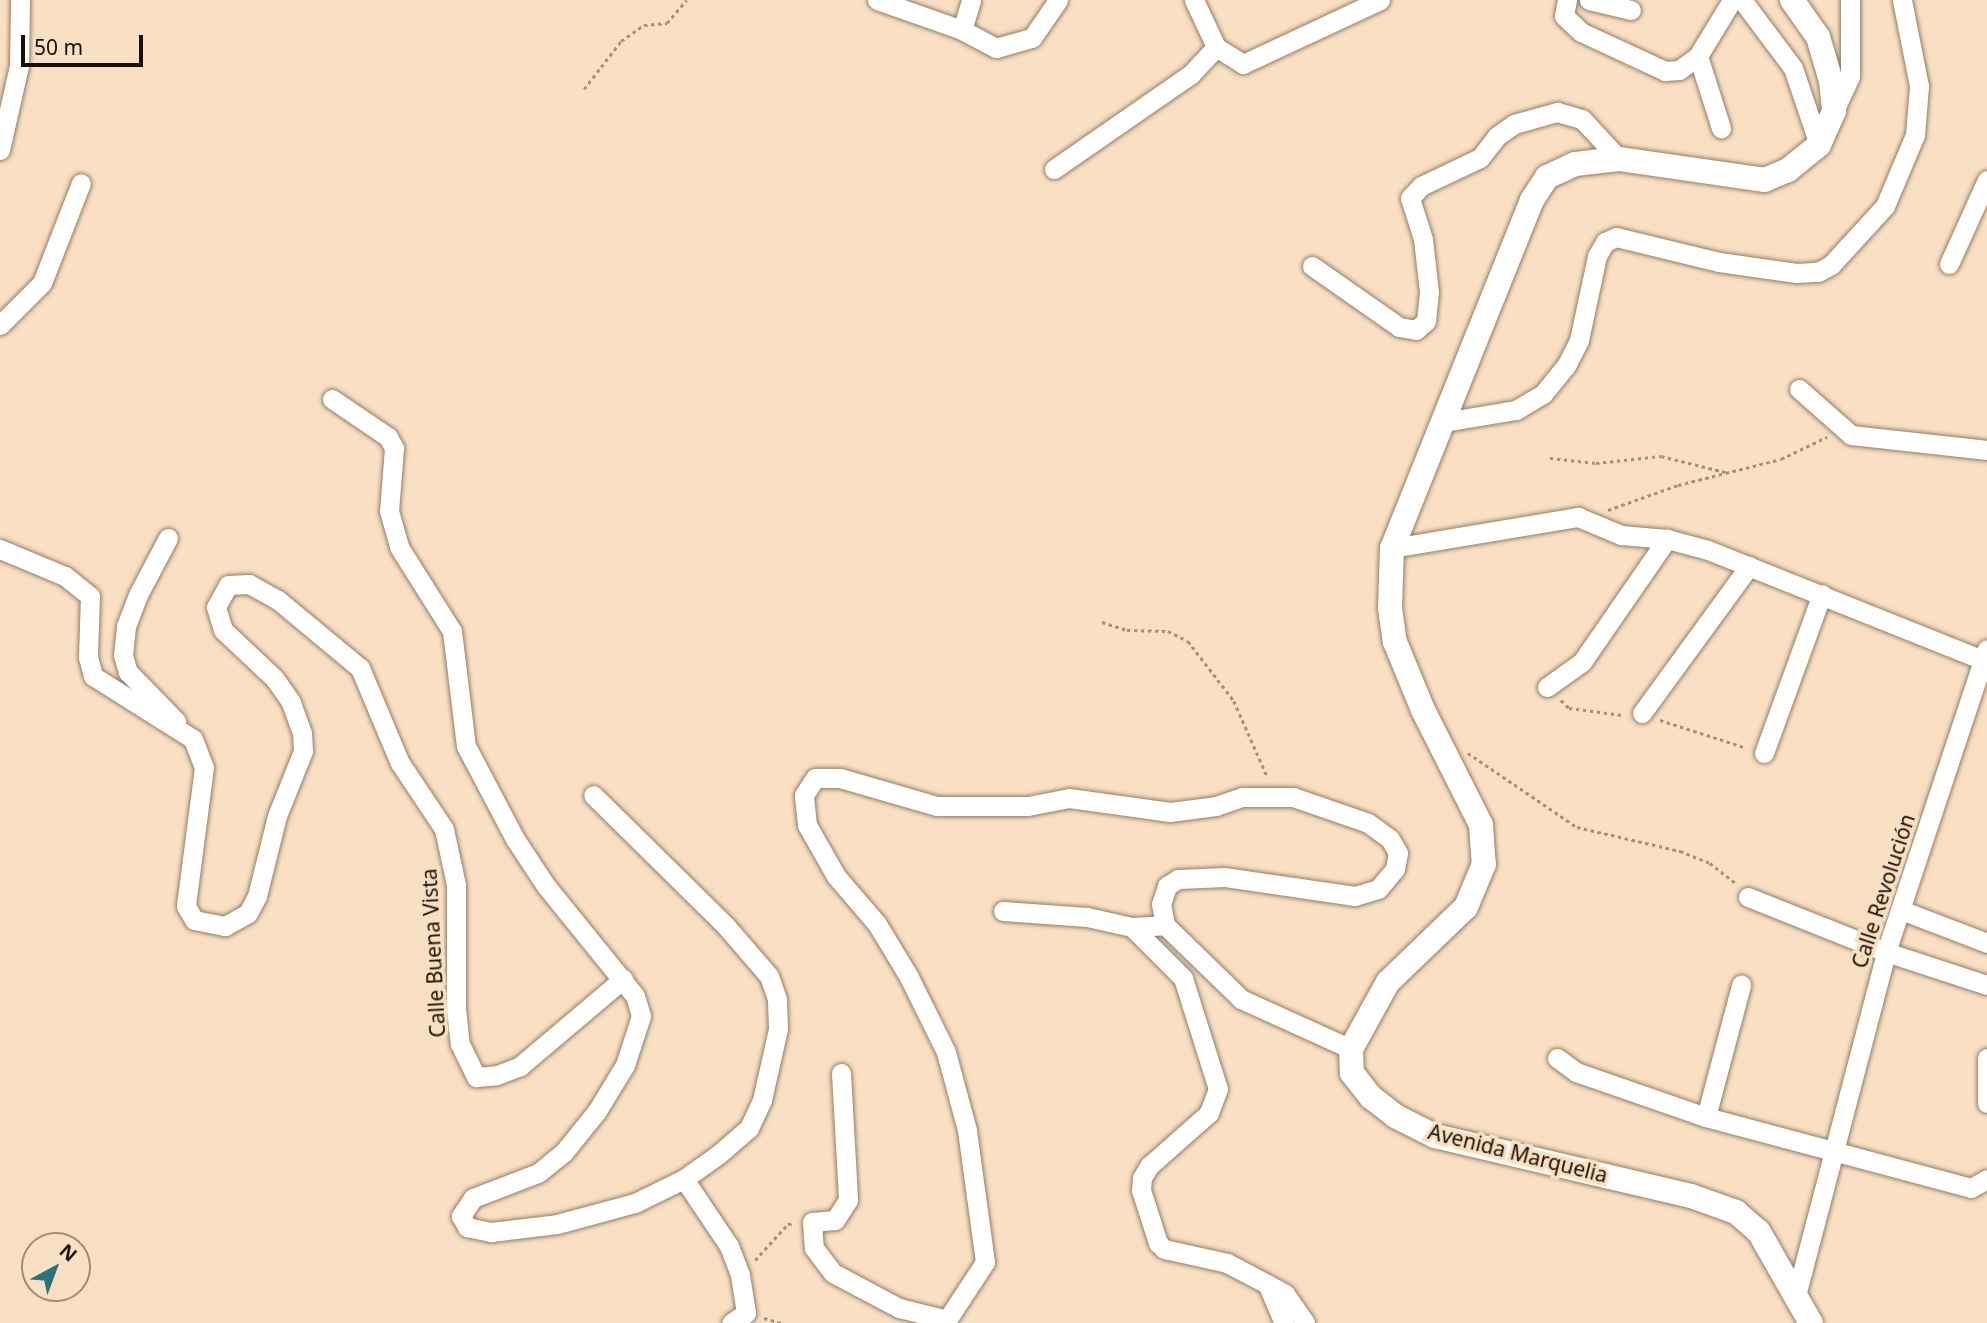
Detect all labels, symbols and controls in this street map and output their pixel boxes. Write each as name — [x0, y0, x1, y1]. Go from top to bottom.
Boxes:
scale bar — [24, 21, 147, 65]
text: 50 m — [34, 33, 83, 61]
street label: Calle Revolución — [1846, 811, 1920, 971]
street label: Calle Buena Vista — [416, 868, 450, 1038]
street label: Avenida Marquelia — [1426, 1119, 1610, 1187]
north arrow — [21, 1232, 91, 1302]
text: N — [54, 1238, 83, 1268]

